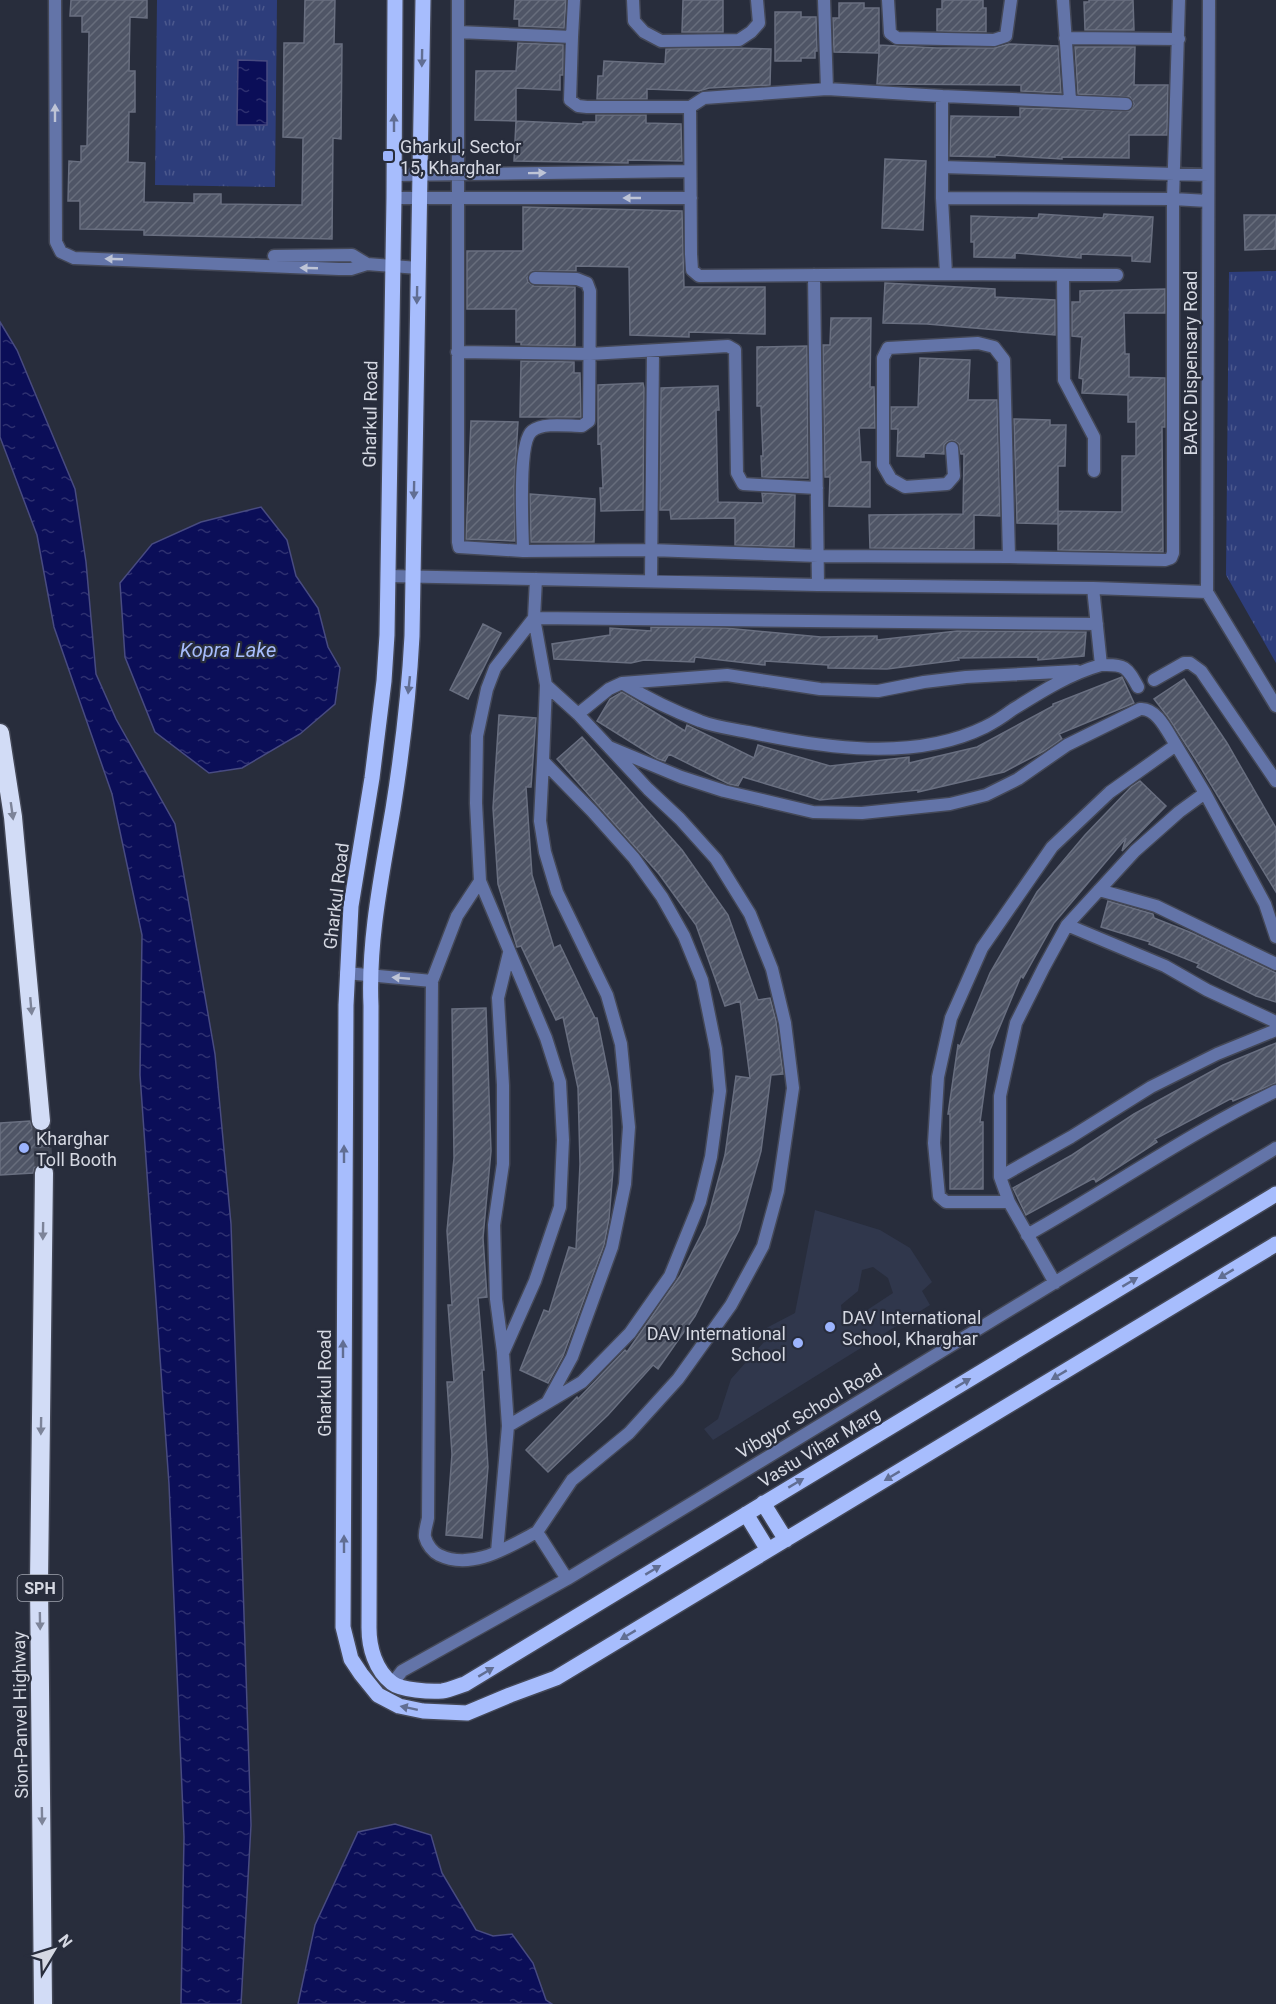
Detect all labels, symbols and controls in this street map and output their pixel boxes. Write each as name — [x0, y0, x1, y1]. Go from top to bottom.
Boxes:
one-way arrow — [417, 49, 427, 68]
one-way arrow — [51, 103, 60, 122]
one-way arrow — [389, 114, 399, 133]
place label: Gharkul, Sector 15, Kharghar — [400, 136, 521, 178]
marker: Gharkul, Sector 15, Kharghar — [381, 149, 395, 163]
one-way arrow — [527, 168, 546, 178]
one-way arrow — [623, 193, 642, 203]
one-way arrow — [105, 255, 124, 264]
one-way arrow — [300, 263, 319, 272]
street label: BARC Dispensary Road — [1180, 271, 1201, 455]
one-way arrow — [413, 286, 422, 305]
street label: Gharkul Road — [359, 360, 381, 468]
one-way arrow — [410, 481, 419, 500]
water label: Kopra Lake — [180, 638, 276, 662]
one-way arrow — [404, 676, 414, 695]
one-way arrow — [7, 802, 17, 821]
street label: Gharkul Road — [319, 841, 353, 951]
one-way arrow — [391, 973, 410, 983]
one-way arrow — [26, 996, 36, 1015]
place label: Kharghar Toll Booth — [36, 1128, 117, 1170]
marker: Kharghar Toll Booth — [17, 1141, 31, 1155]
one-way arrow — [339, 1145, 349, 1164]
one-way arrow — [39, 1222, 48, 1241]
one-way arrow — [1218, 1269, 1234, 1280]
one-way arrow — [1122, 1277, 1139, 1287]
place label: DAV International School, Kharghar — [842, 1307, 981, 1349]
marker: DAV International School, Kharghar — [823, 1320, 837, 1334]
place label: DAV International School — [647, 1323, 786, 1365]
street label: Gharkul Road — [314, 1329, 335, 1437]
marker: DAV International School — [791, 1336, 805, 1350]
one-way arrow — [338, 1340, 348, 1359]
street label: Vibgyor School Road — [732, 1359, 886, 1463]
one-way arrow — [1050, 1370, 1067, 1380]
one-way arrow — [955, 1377, 971, 1388]
street label: Vastu Vihar Marg — [754, 1402, 884, 1492]
one-way arrow — [36, 1417, 46, 1436]
one-way arrow — [884, 1470, 900, 1481]
one-way arrow — [788, 1478, 804, 1489]
one-way arrow — [339, 1535, 348, 1554]
one-way arrow — [645, 1565, 661, 1576]
road number: SPH — [18, 1575, 63, 1601]
one-way arrow — [35, 1612, 45, 1631]
one-way arrow — [620, 1629, 636, 1640]
street label: Sion-Panvel Highway — [8, 1631, 32, 1799]
one-way arrow — [478, 1666, 494, 1677]
one-way arrow — [400, 1703, 419, 1712]
one-way arrow — [37, 1807, 47, 1826]
north arrow — [24, 1920, 84, 1980]
text: N — [54, 1931, 76, 1951]

